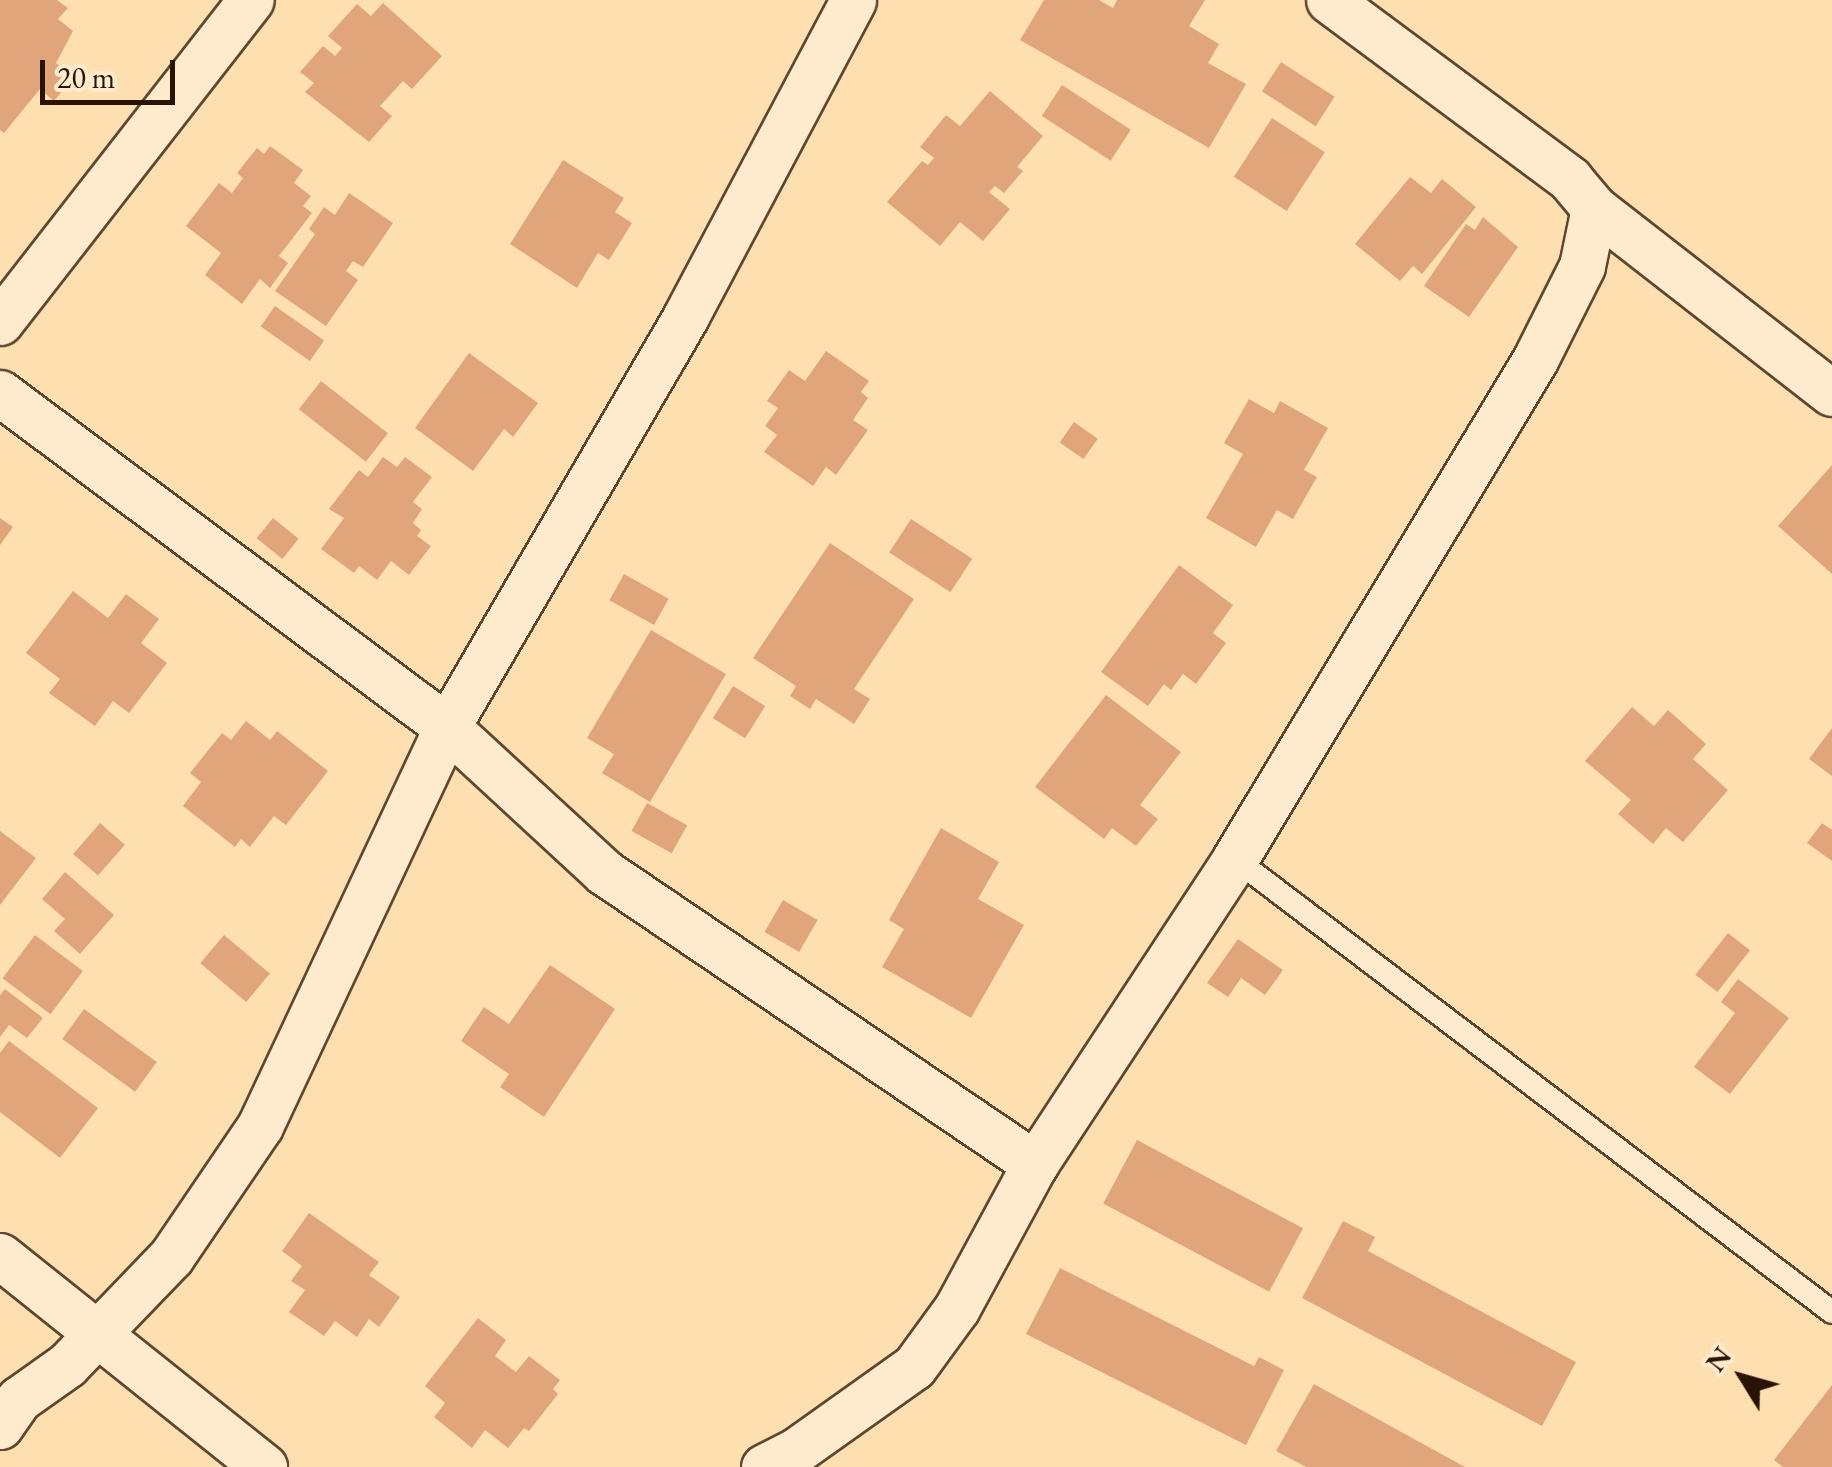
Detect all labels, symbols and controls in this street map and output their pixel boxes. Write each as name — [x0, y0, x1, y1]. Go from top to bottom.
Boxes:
scale bar — [45, 40, 180, 102]
text: 20 m — [57, 58, 115, 97]
north arrow — [1692, 1327, 1792, 1427]
text: N — [1697, 1339, 1739, 1379]

